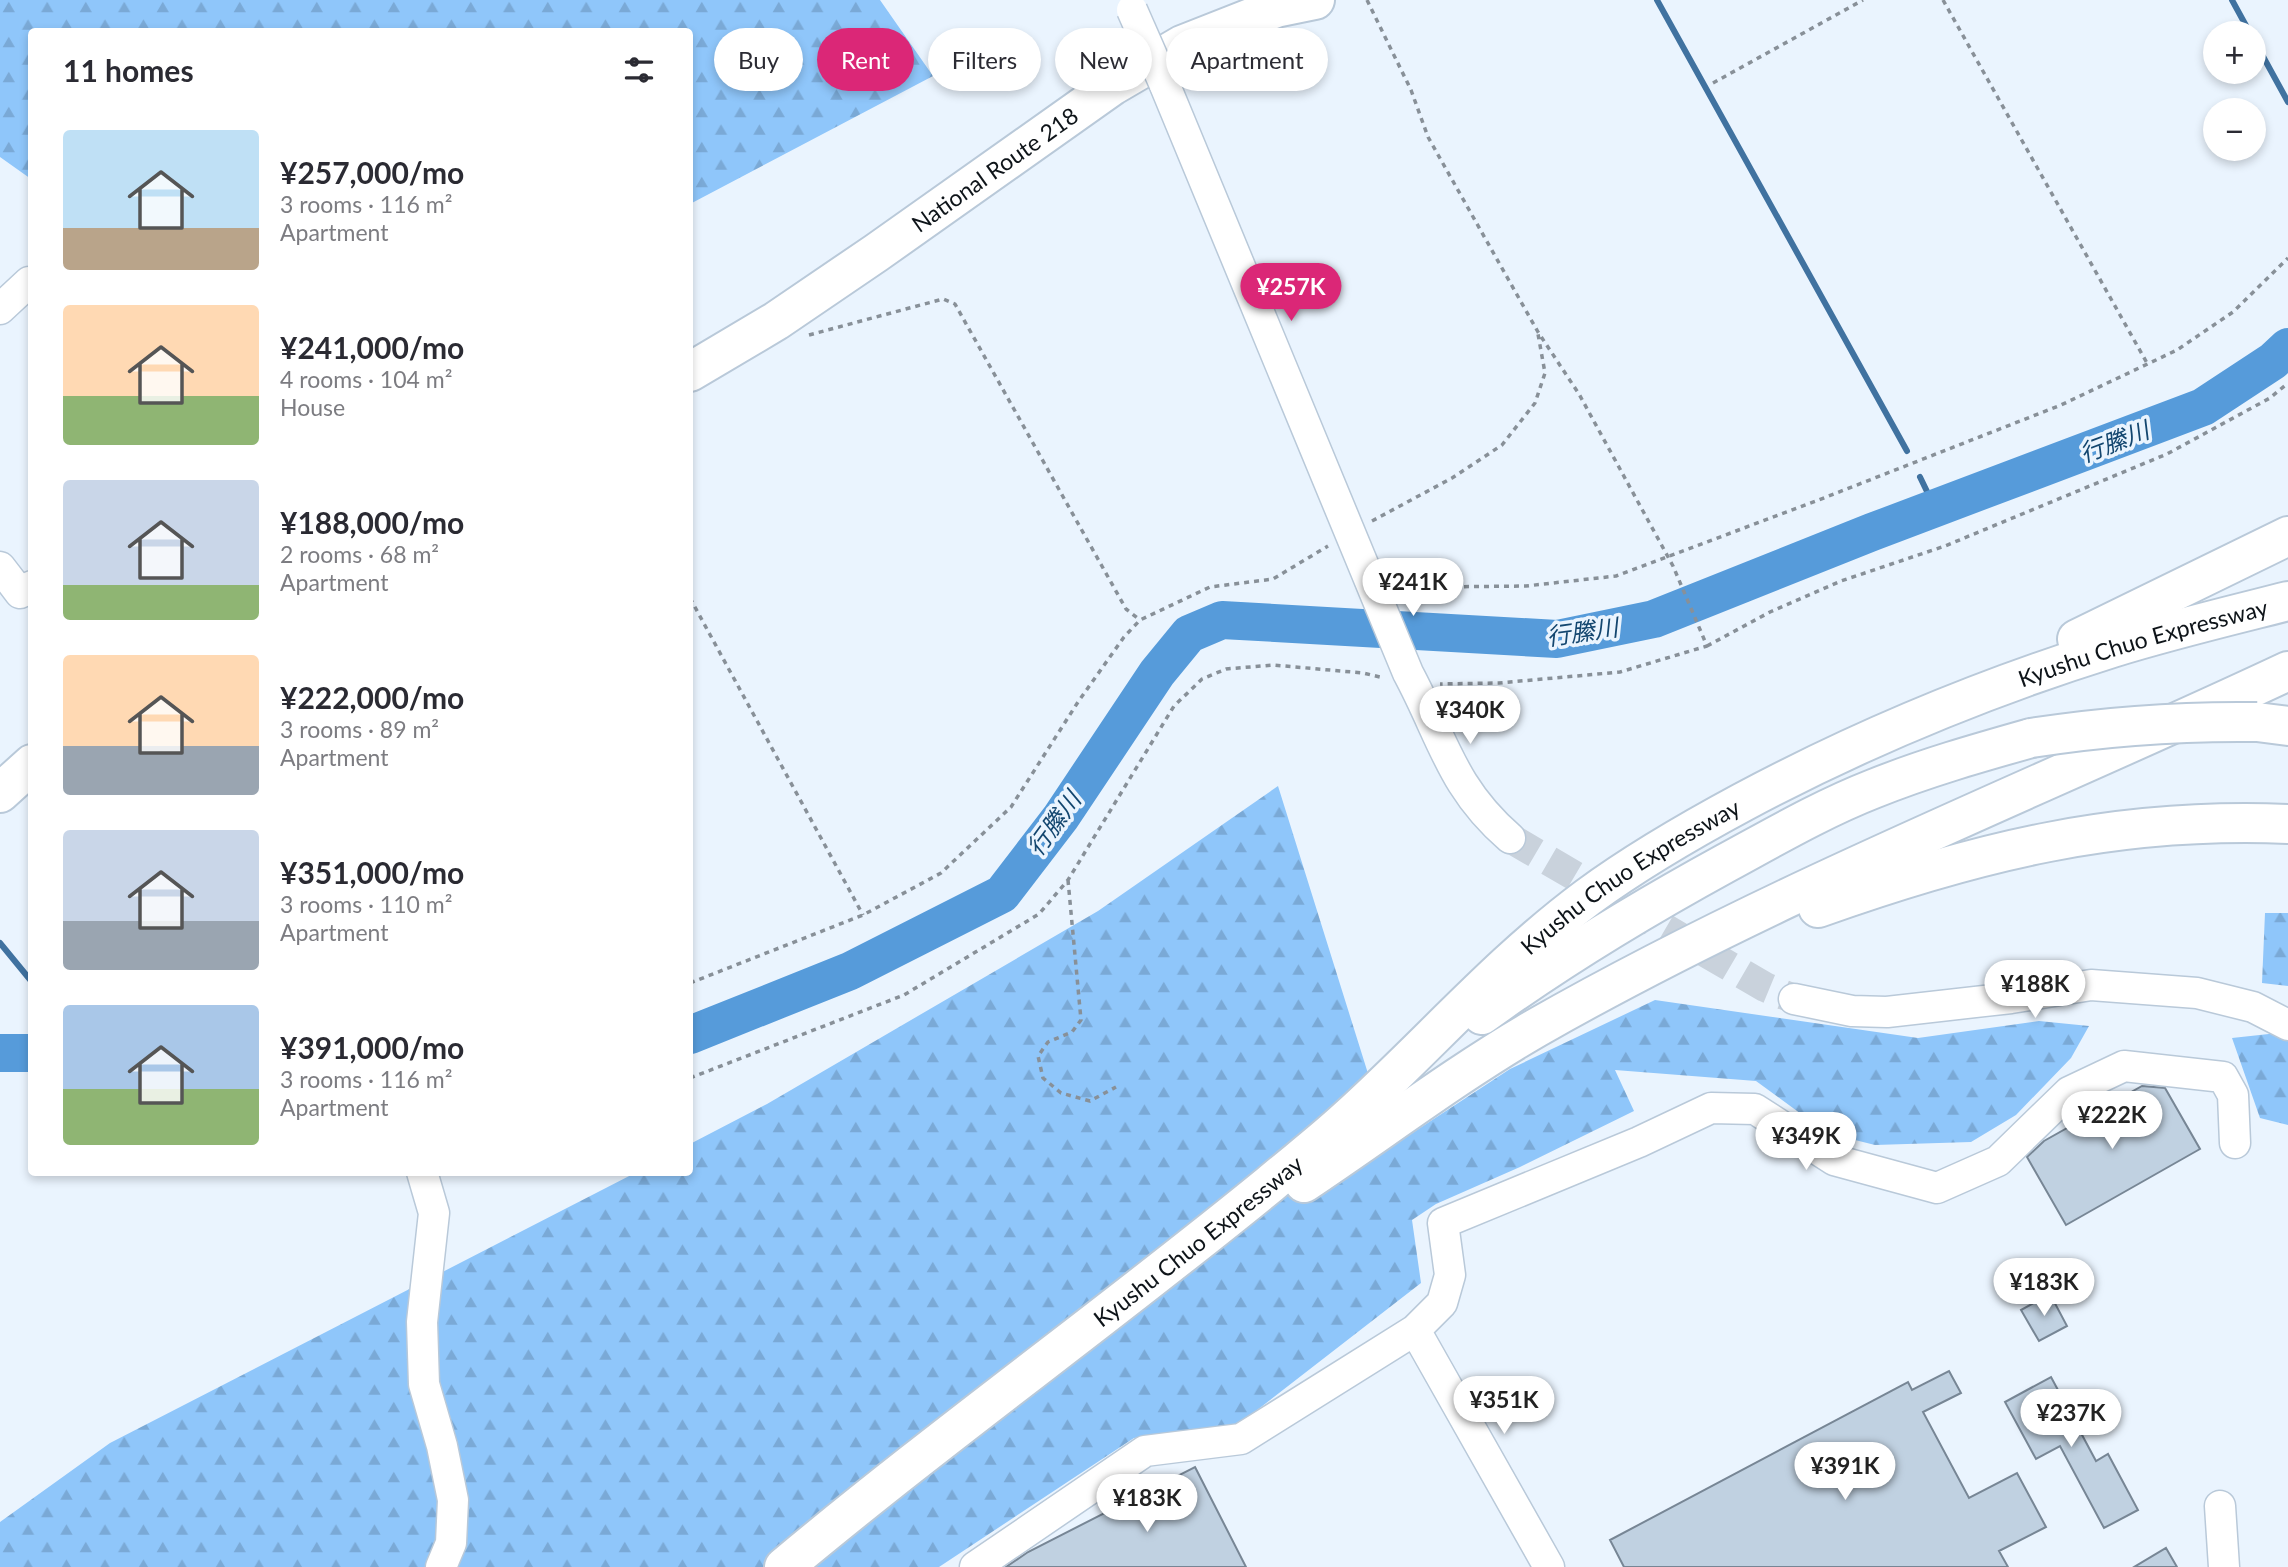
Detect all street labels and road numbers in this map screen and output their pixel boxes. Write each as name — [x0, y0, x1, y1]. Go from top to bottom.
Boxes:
street label: National Route 218 — [906, 101, 1083, 238]
street label: Kyushu Chuo Expressway — [2014, 593, 2271, 693]
street label: Kyushu Chuo Expressway — [1515, 792, 1744, 960]
street label: Kyushu Chuo Expressway — [1088, 1149, 1308, 1332]

